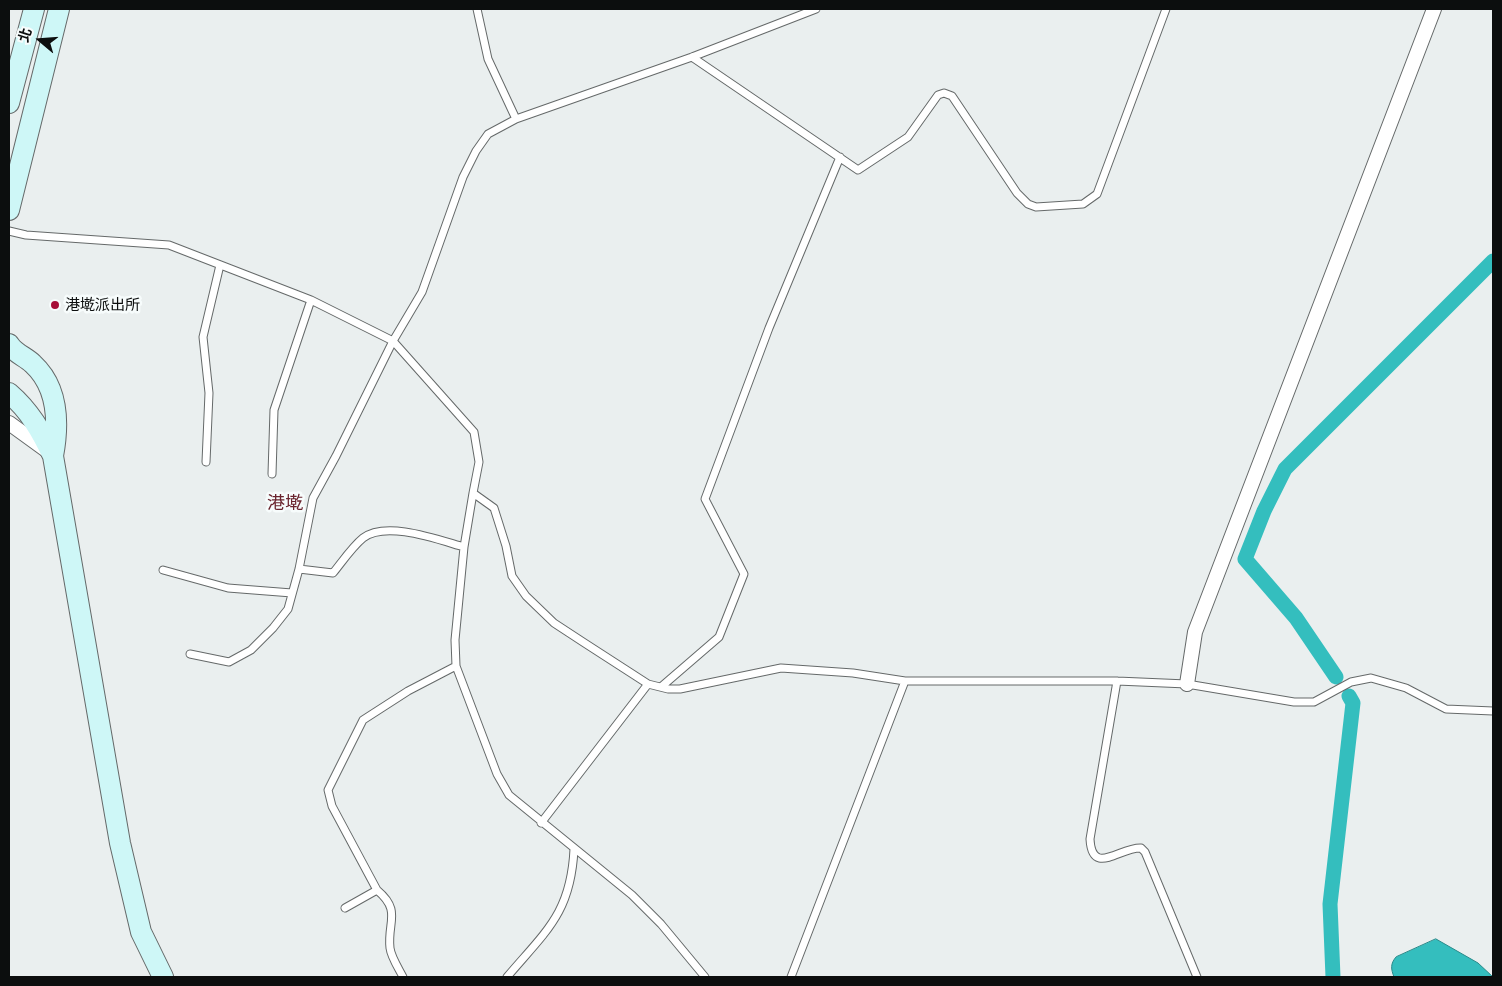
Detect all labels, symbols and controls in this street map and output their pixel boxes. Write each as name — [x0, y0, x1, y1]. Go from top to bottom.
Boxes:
north arrow — [15, 15, 65, 65]
text: 北 — [17, 27, 35, 44]
place label: 港墘派出所 — [65, 296, 140, 314]
marker: 港墘派出所 — [49, 299, 61, 311]
district label: 港墘 — [267, 493, 303, 515]

